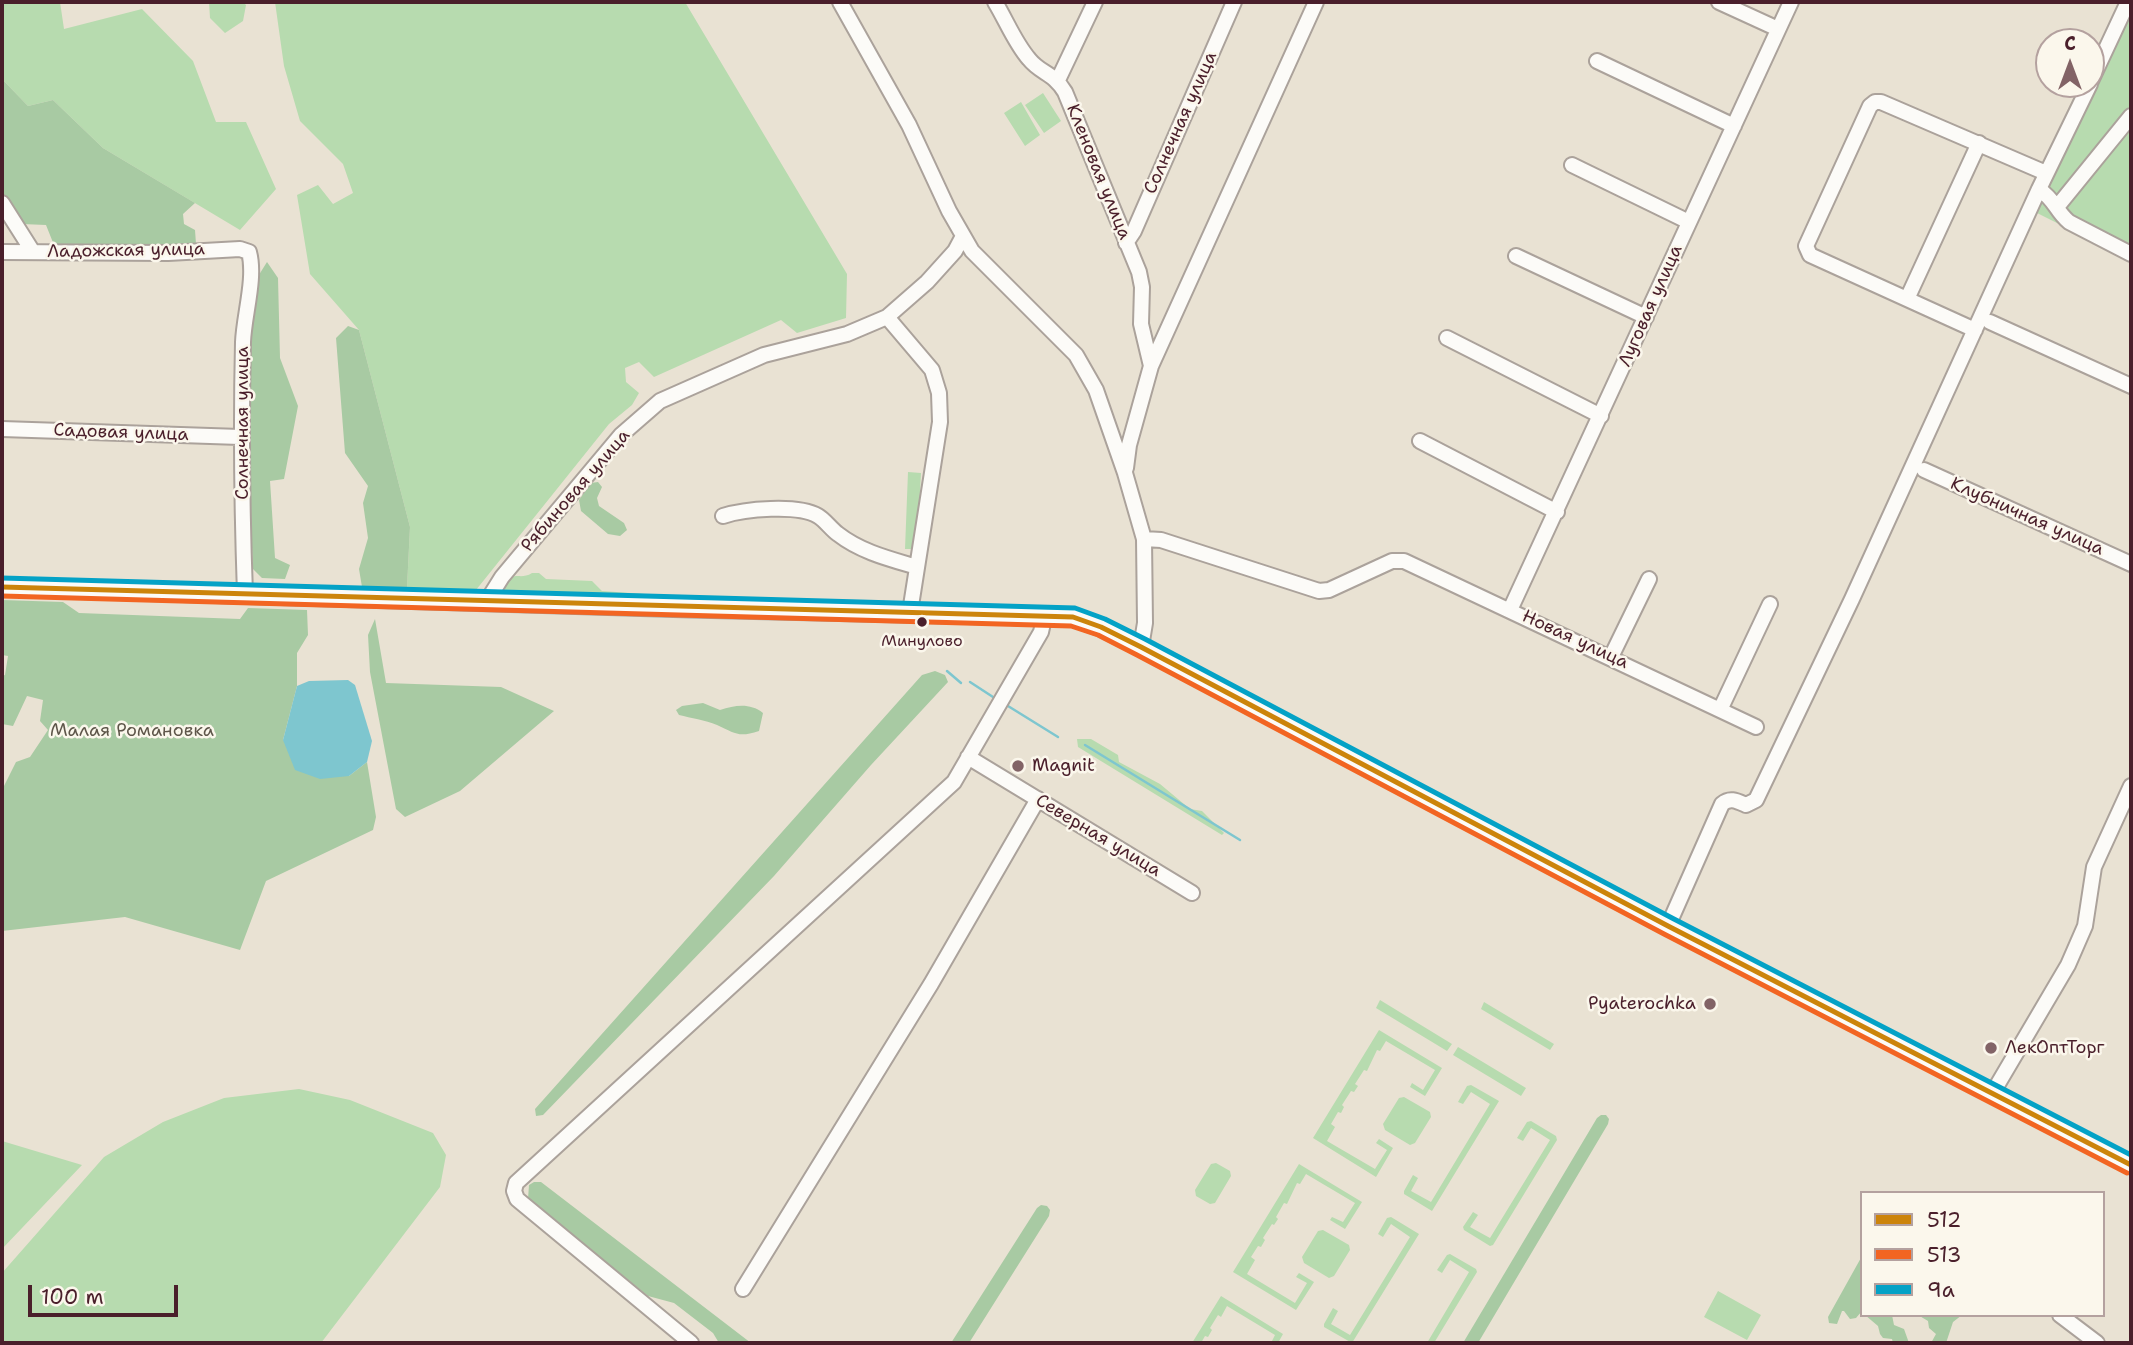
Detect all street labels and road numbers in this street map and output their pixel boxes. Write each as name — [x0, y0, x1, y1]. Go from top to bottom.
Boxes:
street label: Солнечная улица — [1140, 49, 1222, 197]
street label: Кленовая улица — [1061, 101, 1135, 243]
street label: Ладожская улица — [47, 239, 205, 263]
street label: Луговая улица — [1614, 242, 1688, 370]
street label: Солнечная улица — [232, 346, 254, 500]
street label: Садовая улица — [53, 420, 189, 446]
street label: Рябиновая улица — [517, 425, 635, 557]
street label: Клубничная улица — [1947, 473, 2107, 561]
street label: Новая улица — [1518, 606, 1632, 674]
street label: Северная улица — [1031, 790, 1165, 882]

